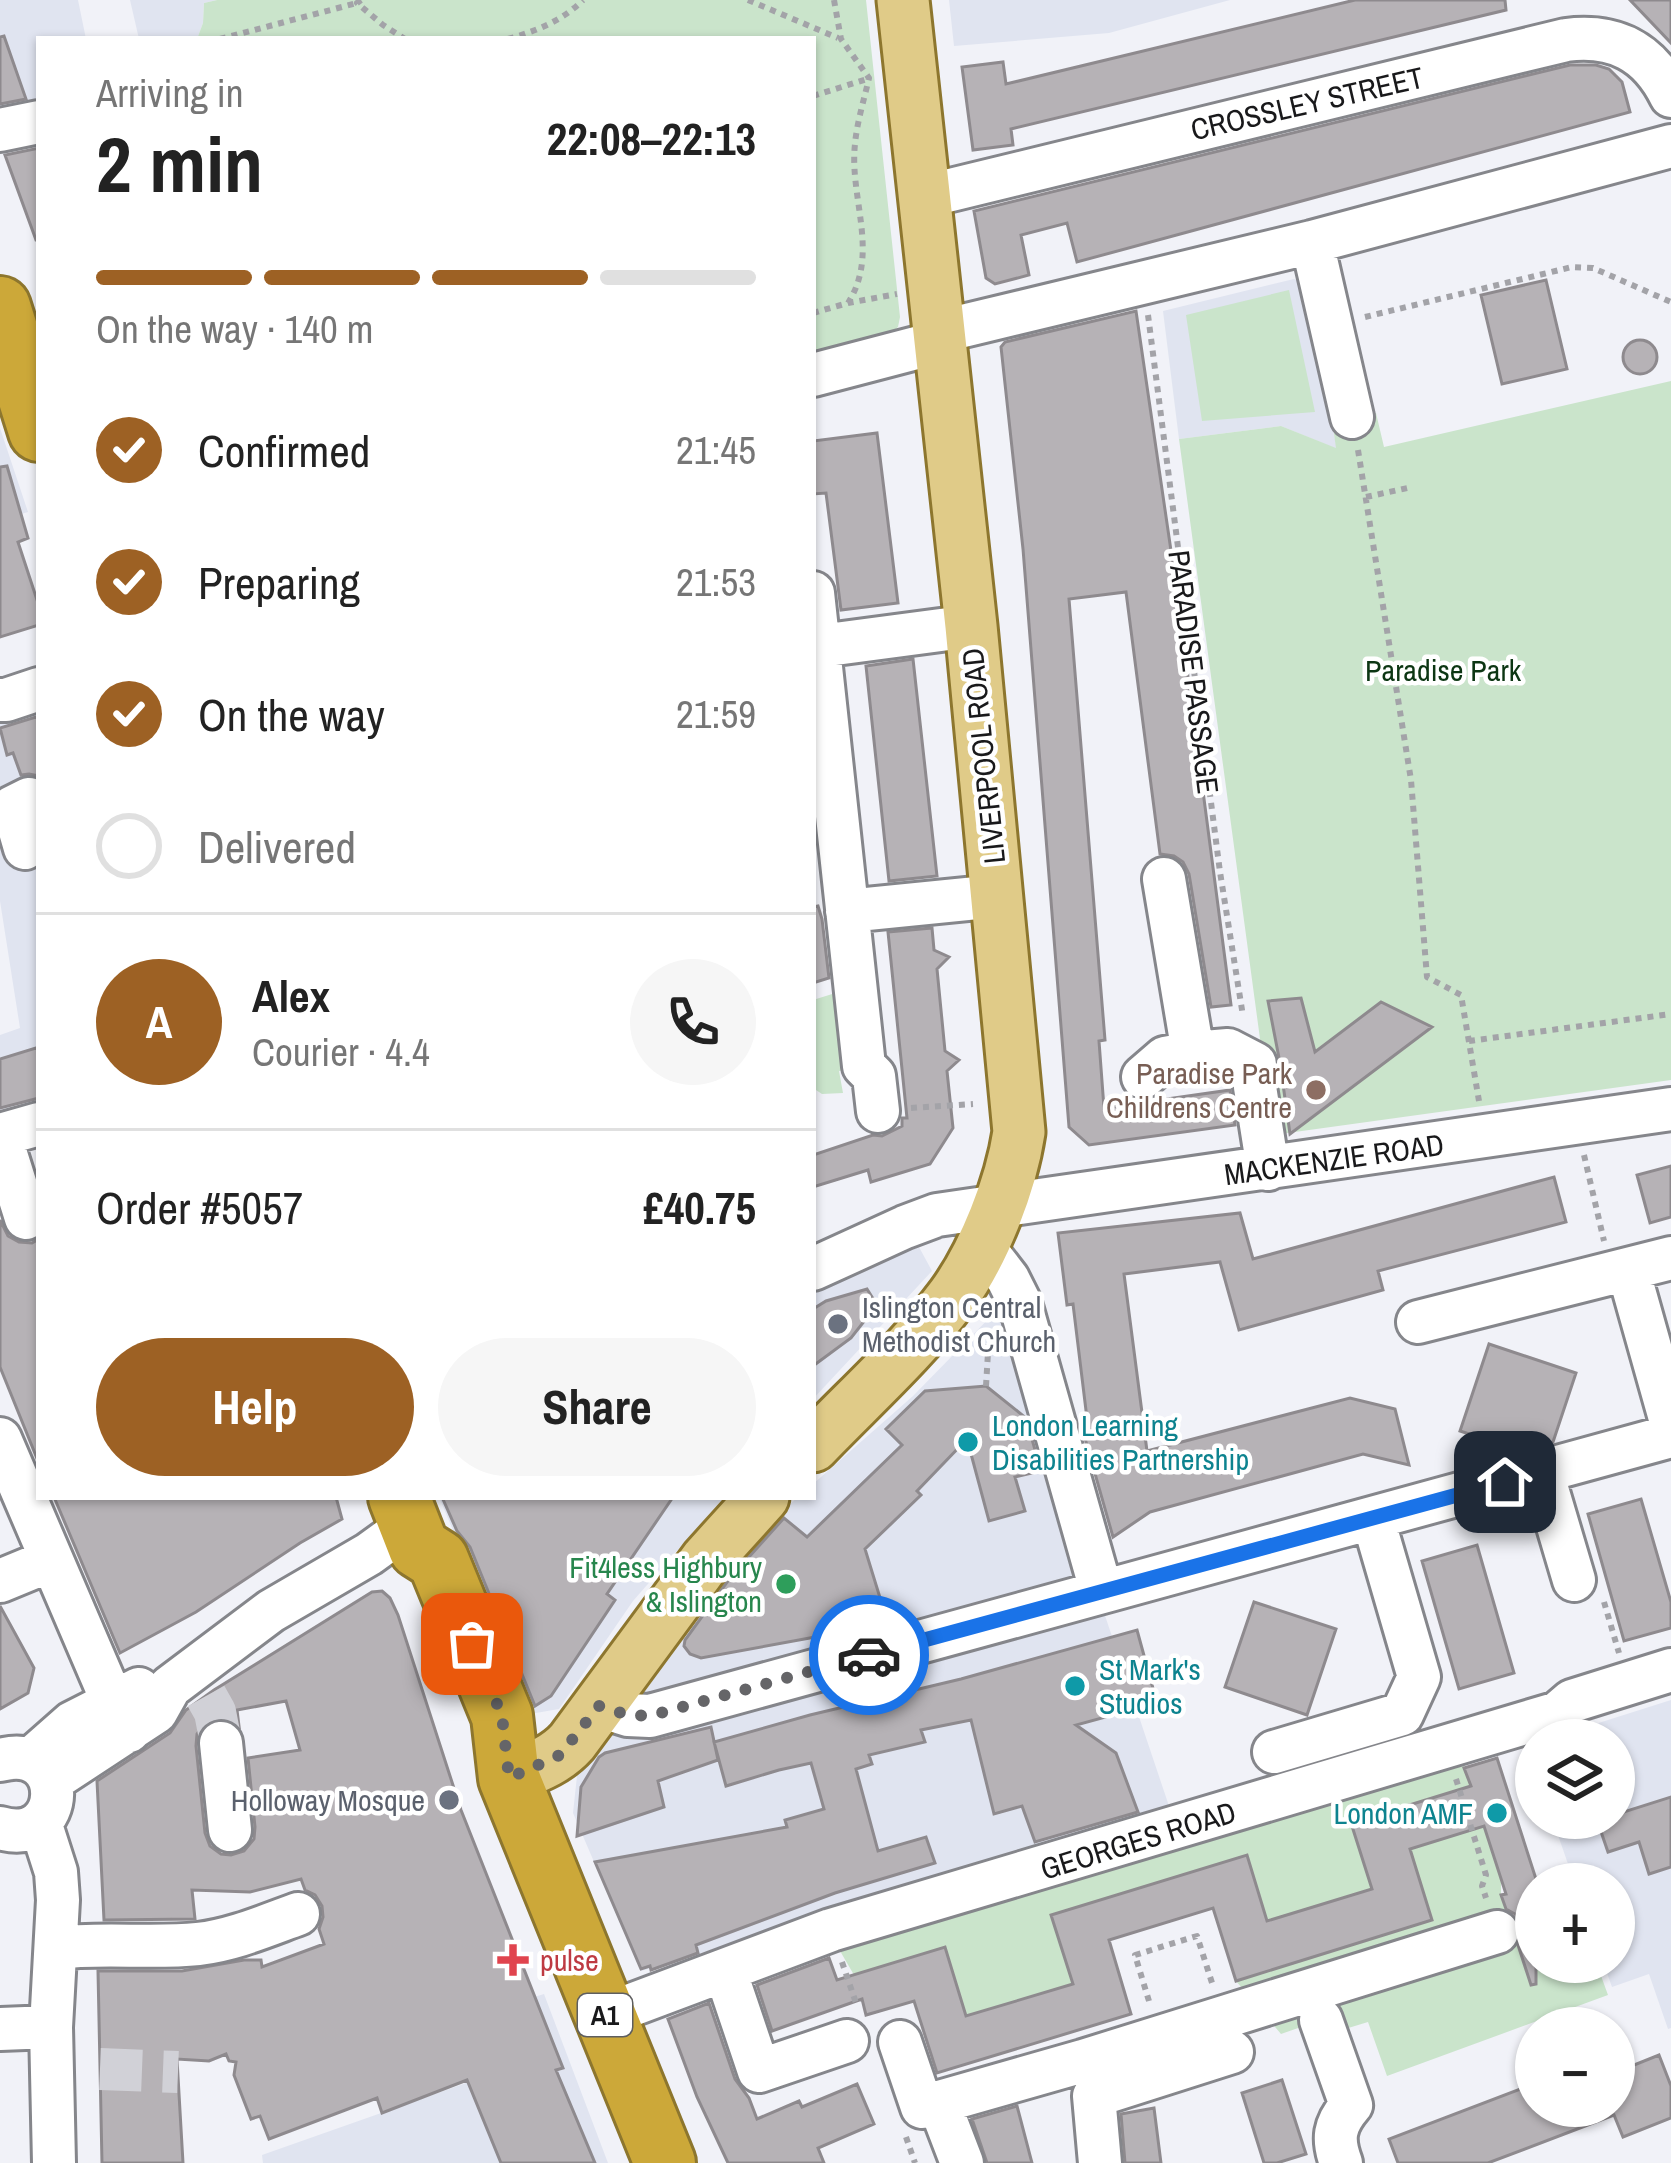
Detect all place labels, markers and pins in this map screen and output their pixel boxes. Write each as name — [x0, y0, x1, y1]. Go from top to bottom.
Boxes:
place label: Paradise Park Childrens Centre — [1106, 1053, 1293, 1127]
marker: Paradise Park Childrens Centre — [1303, 1077, 1329, 1103]
place label: Islington Central Methodist Church — [862, 1287, 1056, 1361]
marker: Islington Central Methodist Church — [825, 1311, 851, 1337]
place label: London Learning Disabilities Partnership — [992, 1405, 1249, 1479]
marker: London Learning Disabilities Partnership — [955, 1429, 981, 1455]
pin — [1454, 1431, 1556, 1533]
place label: Fit4less Highbury & Islington — [569, 1547, 763, 1621]
marker: Fit4less Highbury & Islington — [773, 1571, 799, 1597]
pin — [421, 1593, 523, 1695]
place label: St Mark's Studios — [1099, 1649, 1201, 1723]
marker: St Mark's Studios — [1062, 1673, 1088, 1699]
place label: Holloway Mosque — [231, 1780, 425, 1820]
marker: Holloway Mosque — [436, 1787, 462, 1813]
place label: London AMF — [1334, 1793, 1473, 1833]
marker: London AMF — [1484, 1800, 1510, 1826]
place label: pulse — [540, 1940, 599, 1980]
marker: pulse — [497, 1944, 529, 1976]

